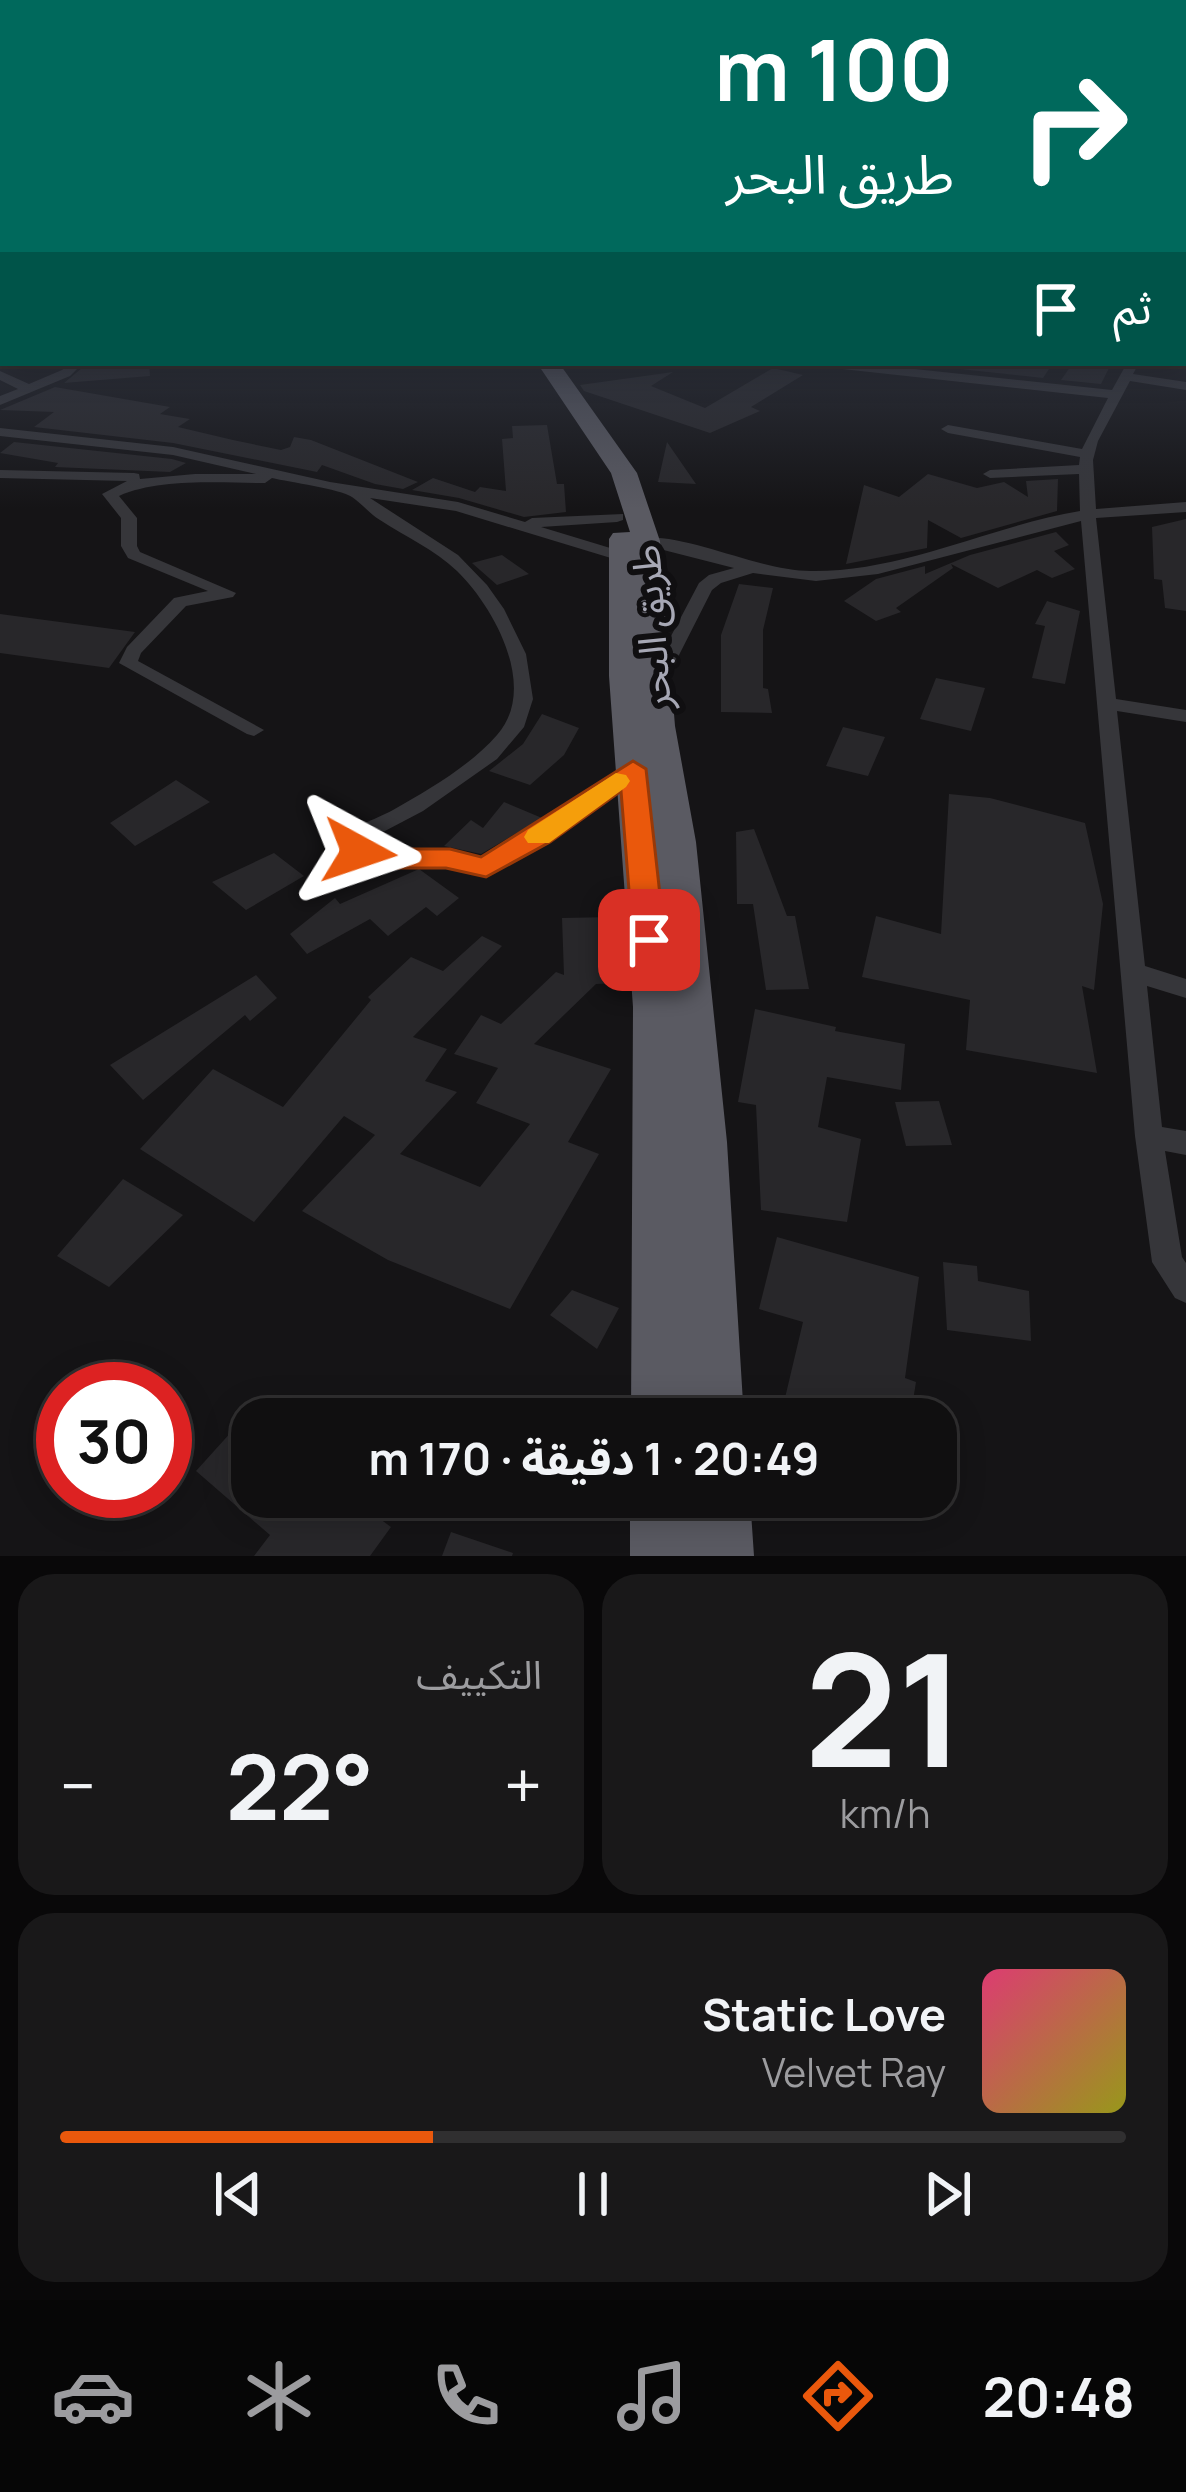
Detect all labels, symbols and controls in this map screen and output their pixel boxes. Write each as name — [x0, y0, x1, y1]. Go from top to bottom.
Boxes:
text: 100 m — [714, 11, 954, 126]
icon: right — [996, 48, 1152, 204]
text: طريق البحر — [726, 136, 954, 210]
icon: arrive — [1023, 276, 1089, 342]
text: ثم — [1113, 276, 1152, 338]
street label: طريق البحر — [617, 543, 683, 712]
position arrow — [296, 789, 422, 915]
pin — [598, 889, 700, 991]
icon: arrive — [616, 907, 682, 973]
speed limit sign: 30 — [36, 1362, 192, 1518]
text: 20:49 · 1 دقيقة · 170 m — [369, 1427, 819, 1489]
text: 21 — [804, 1601, 966, 1814]
text: التكييف — [416, 1647, 542, 1701]
text: 22° — [226, 1724, 374, 1847]
text: − — [60, 1740, 96, 1830]
text: + — [504, 1740, 542, 1830]
text: km/h — [840, 1786, 930, 1840]
text: Static Love — [702, 1983, 946, 2045]
text: Velvet Ray — [762, 2045, 946, 2099]
icon: previous — [205, 2161, 271, 2227]
icon: pause — [560, 2161, 626, 2227]
icon: next — [915, 2161, 981, 2227]
icon: car — [51, 2354, 135, 2438]
icon: climate — [237, 2354, 321, 2438]
icon: phone — [424, 2354, 508, 2438]
icon: music — [610, 2354, 694, 2438]
icon: directions — [796, 2354, 880, 2438]
text: 20:48 — [983, 2359, 1135, 2433]

